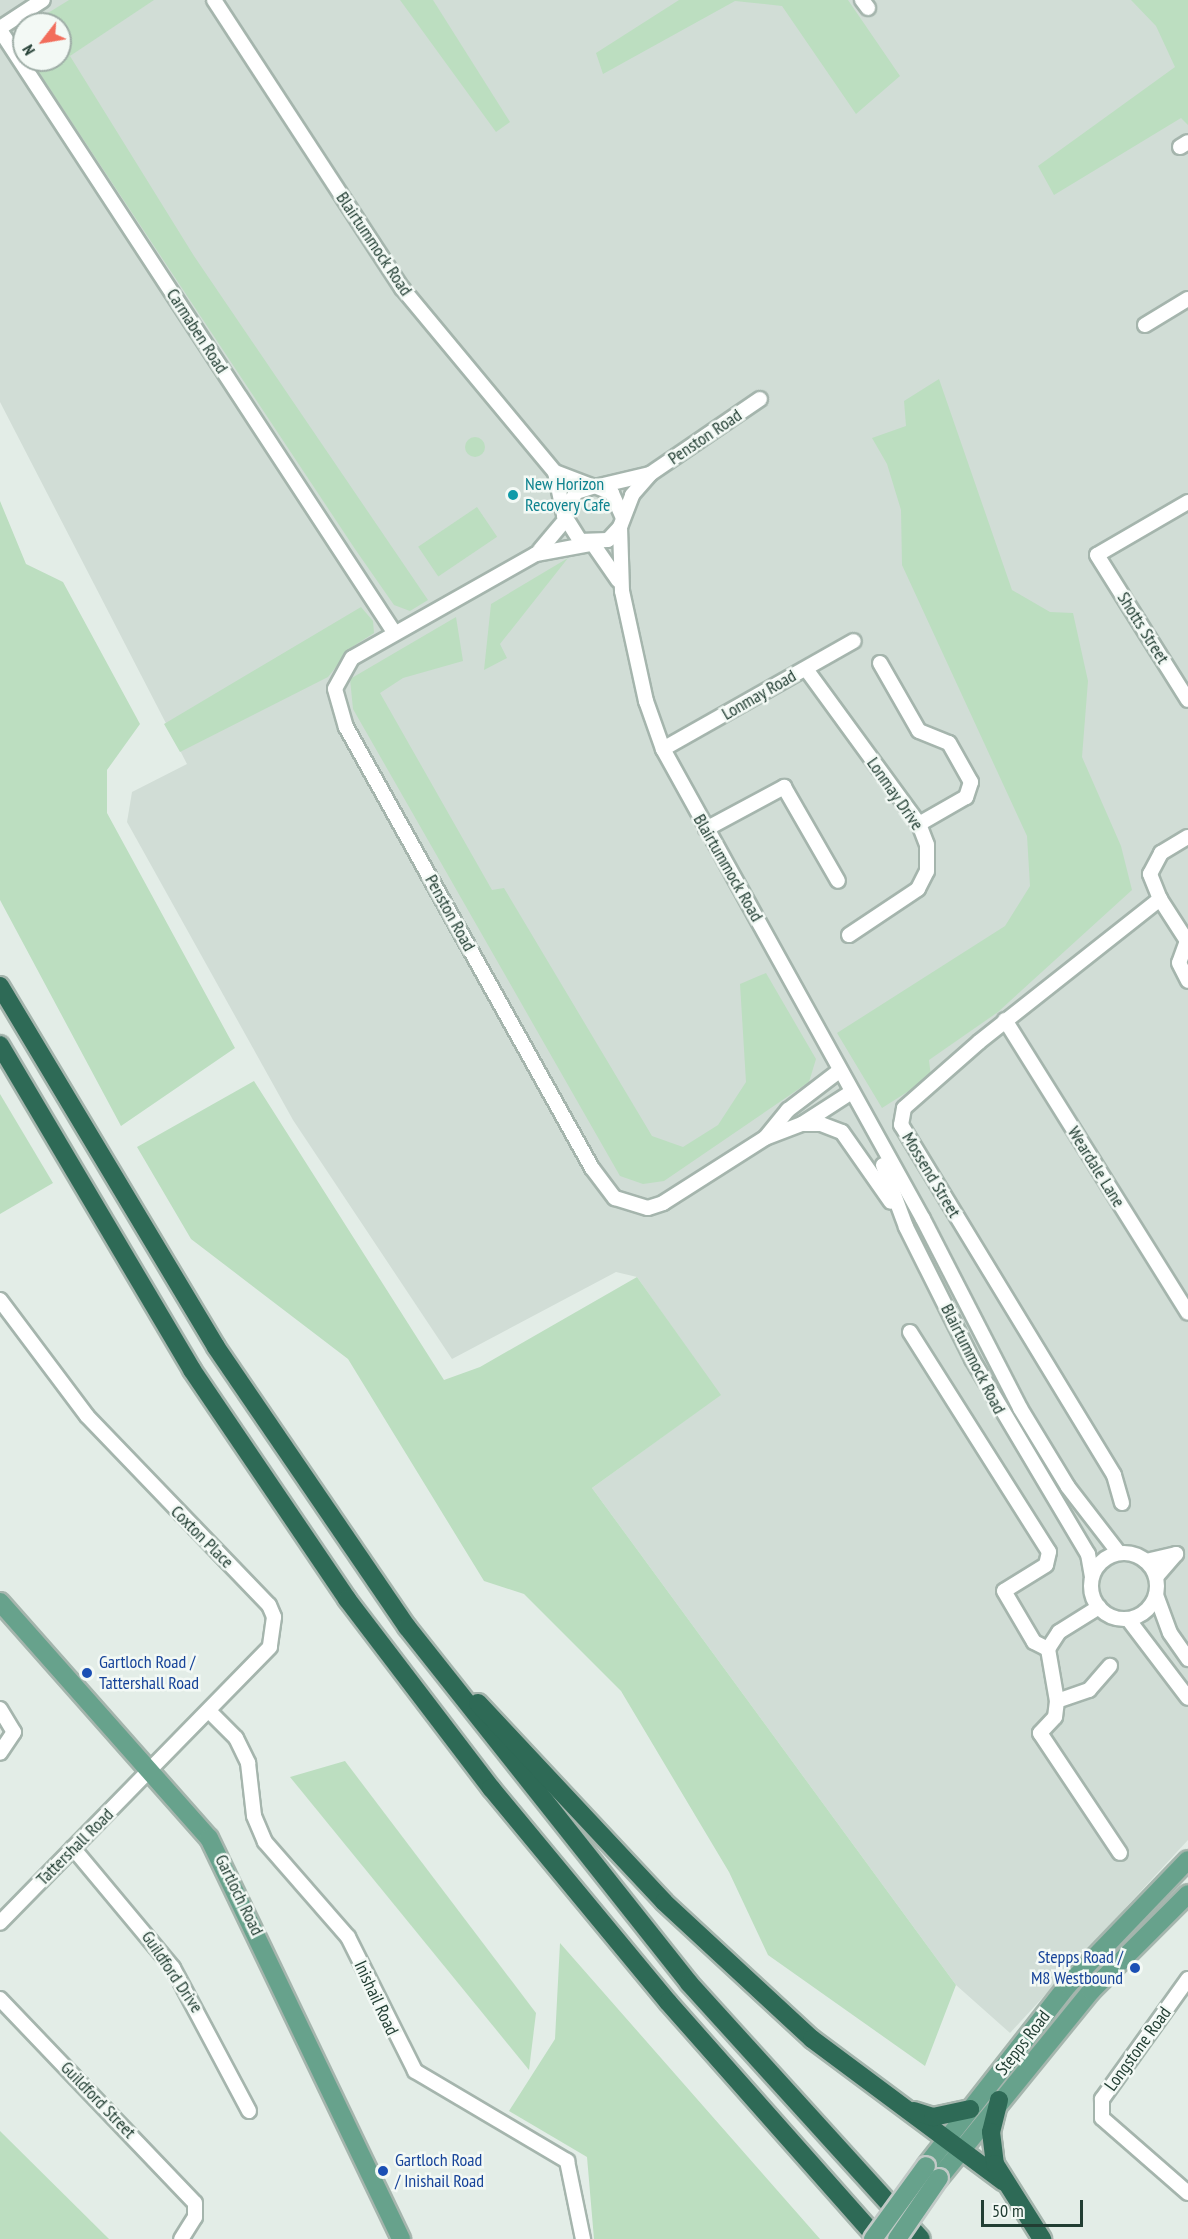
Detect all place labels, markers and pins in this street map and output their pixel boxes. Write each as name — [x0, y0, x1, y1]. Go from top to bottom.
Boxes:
place label: New Horizon Recovery Cafe — [525, 474, 611, 516]
marker: New Horizon Recovery Cafe — [506, 488, 520, 502]
place label: Gartloch Road / Tattershall Road — [99, 1652, 199, 1694]
marker: Gartloch Road / Tattershall Road — [80, 1666, 94, 1680]
place label: Stepps Road / M8 Westbound — [1031, 1947, 1123, 1990]
marker: Stepps Road / M8 Westbound — [1128, 1961, 1142, 1975]
place label: Gartloch Road / Inishail Road — [395, 2150, 484, 2192]
marker: Gartloch Road / Inishail Road — [376, 2164, 390, 2178]

